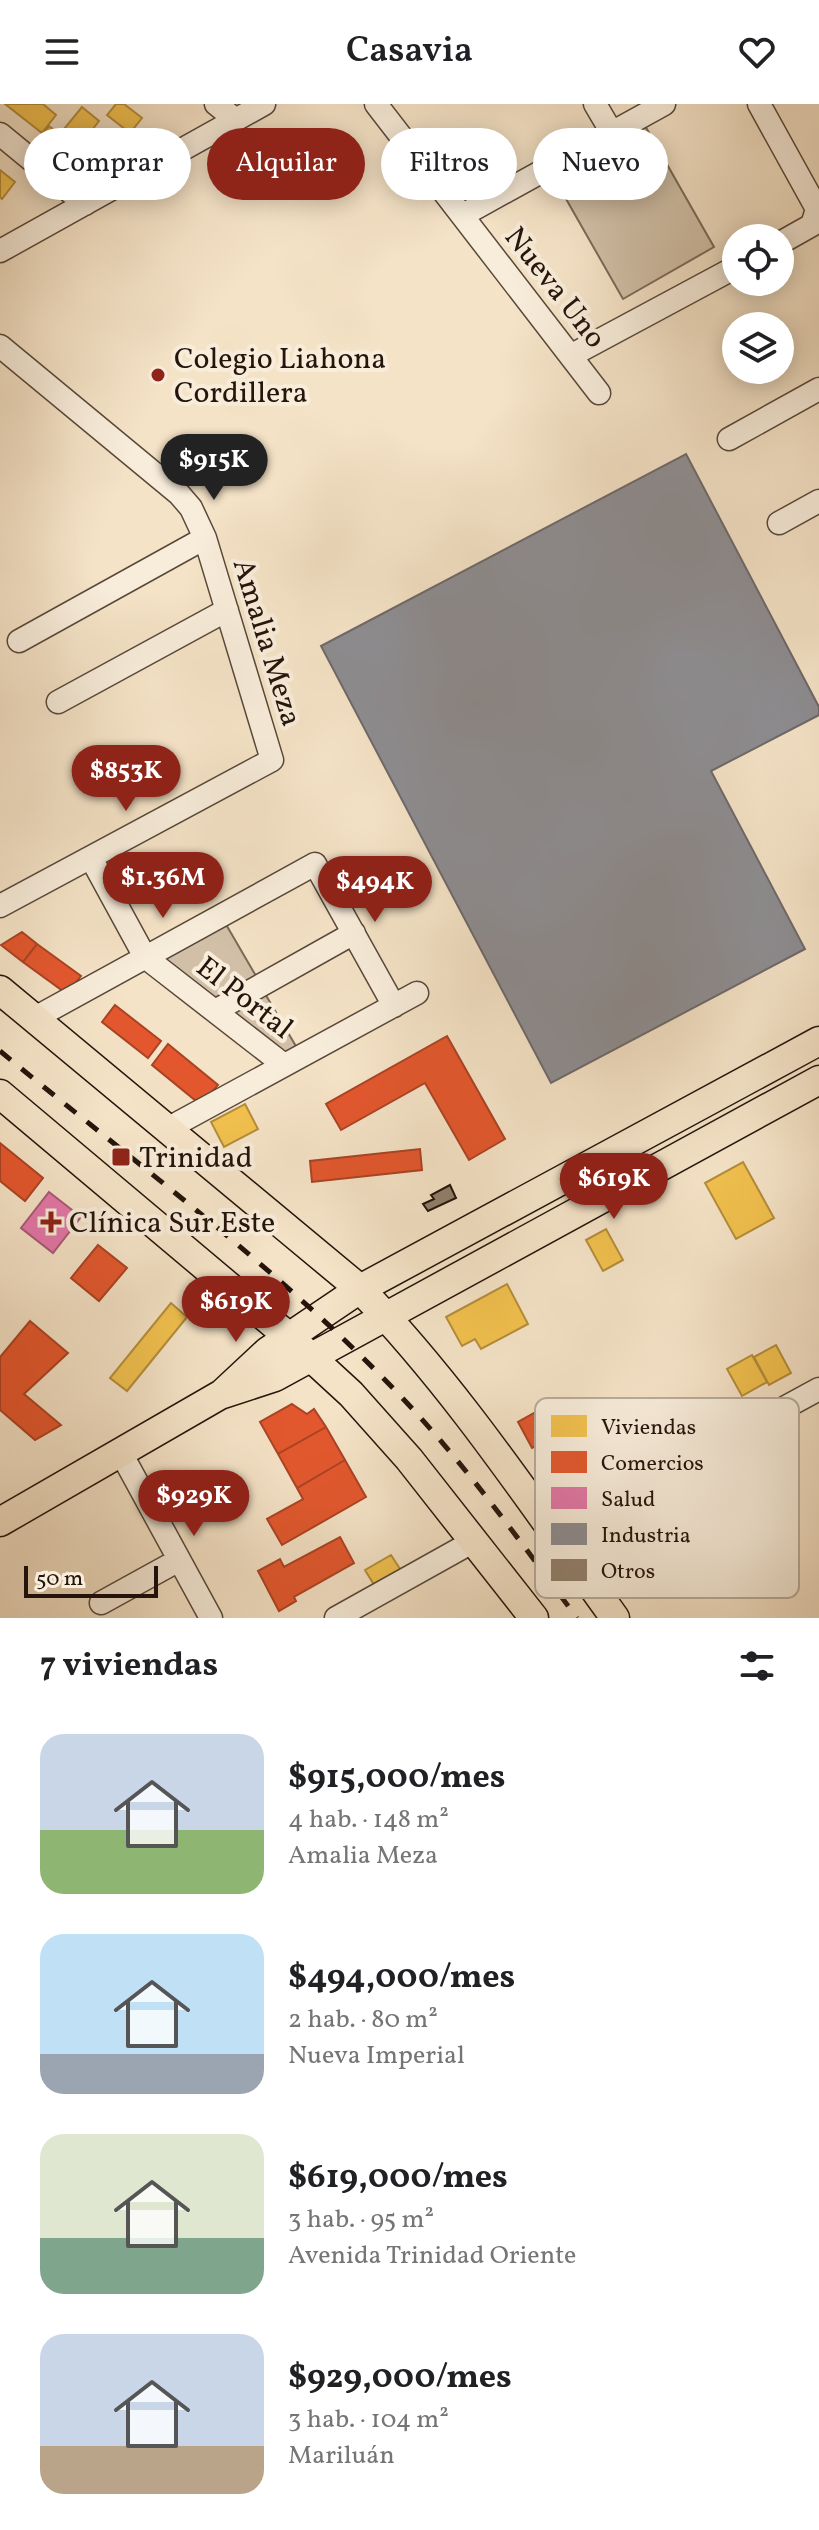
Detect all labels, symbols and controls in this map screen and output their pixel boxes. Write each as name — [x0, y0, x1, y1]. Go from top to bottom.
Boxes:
text: Casavia — [346, 27, 473, 77]
icon: menu — [40, 30, 84, 74]
icon: heart — [735, 30, 779, 74]
chip: Comprar — [24, 128, 191, 200]
chip: Alquilar — [207, 128, 365, 200]
chip: Filtros — [381, 128, 517, 200]
chip: Nuevo — [533, 128, 668, 200]
street label: Nueva Uno — [494, 219, 615, 358]
map controls — [722, 224, 794, 384]
button: locate — [722, 224, 794, 296]
button: layers — [722, 312, 794, 384]
place label: Colegio Liahona Cordillera — [174, 339, 386, 415]
marker: Colegio Liahona Cordillera — [149, 366, 167, 384]
pin: $915K — [158, 434, 270, 502]
text: $915K — [179, 442, 249, 478]
street label: Amalia Meza — [221, 554, 311, 731]
pin: $853K — [70, 745, 182, 813]
text: $853K — [90, 753, 162, 789]
pin: $1.36M — [98, 852, 228, 920]
pin: $494K — [319, 856, 431, 924]
text: $1.36M — [121, 860, 205, 896]
text: $494K — [336, 864, 414, 900]
street label: El Portal — [186, 947, 301, 1050]
place label: Trinidad — [139, 1138, 253, 1180]
marker: Trinidad — [110, 1146, 132, 1168]
pin: $619K — [558, 1153, 670, 1221]
text: $619K — [578, 1161, 650, 1197]
place label: Clínica Sur Este — [69, 1203, 275, 1245]
marker: Clínica Sur Este — [40, 1211, 62, 1233]
pin: $619K — [180, 1276, 292, 1344]
text: $619K — [200, 1284, 272, 1320]
legend — [535, 1398, 799, 1598]
text: Viviendas — [601, 1413, 696, 1444]
text: Comercios — [601, 1449, 704, 1480]
pin: $929K — [138, 1470, 250, 1538]
text: $929K — [156, 1478, 232, 1514]
text: Salud — [601, 1485, 656, 1516]
text: Industria — [601, 1521, 691, 1552]
text: Otros — [601, 1557, 655, 1588]
scale bar — [24, 1562, 158, 1598]
text: 50 m — [36, 1564, 83, 1595]
text: 7 viviendas — [40, 1643, 218, 1690]
icon: filters — [735, 1644, 779, 1688]
text: $915,000/mes — [288, 1755, 506, 1802]
icon: home — [104, 1766, 200, 1862]
text: 4 hab. · 148 m² — [288, 1802, 449, 1838]
text: Amalia Meza — [288, 1838, 438, 1874]
text: $494,000/mes — [288, 1955, 515, 2002]
icon: home — [104, 1966, 200, 2062]
text: 2 hab. · 80 m² — [288, 2002, 438, 2038]
text: Nueva Imperial — [288, 2038, 465, 2074]
text: $619,000/mes — [288, 2155, 508, 2202]
icon: home — [104, 2166, 200, 2262]
text: 3 hab. · 95 m² — [288, 2202, 434, 2238]
text: Avenida Trinidad Oriente — [288, 2238, 576, 2274]
text: $929,000/mes — [288, 2355, 512, 2402]
icon: home — [104, 2366, 200, 2462]
text: 3 hab. · 104 m² — [288, 2402, 449, 2438]
text: Mariluán — [288, 2438, 395, 2474]

